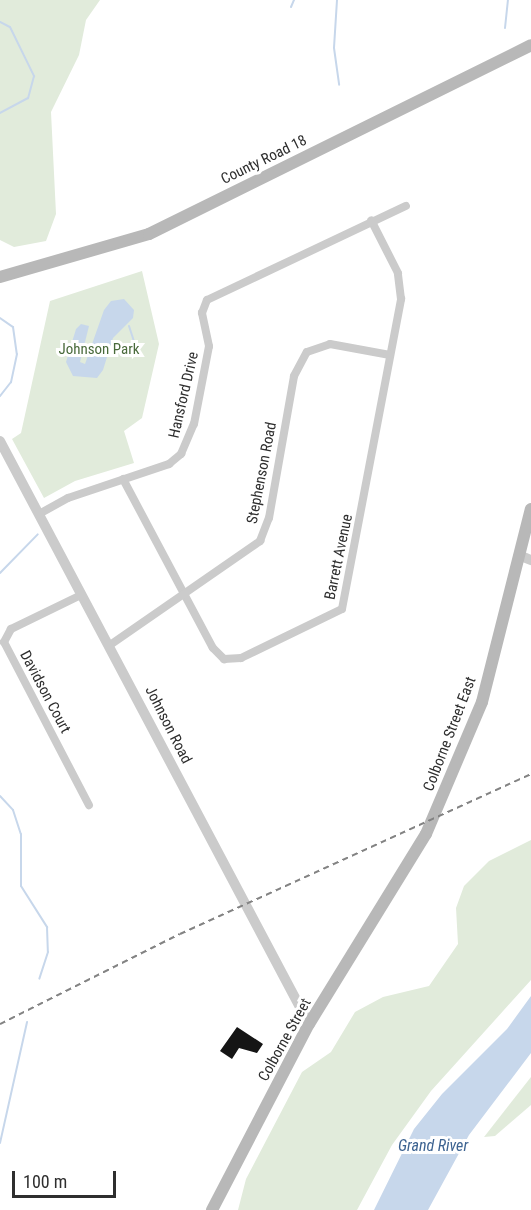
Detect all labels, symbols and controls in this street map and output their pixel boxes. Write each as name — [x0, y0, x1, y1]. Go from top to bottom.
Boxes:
street label: County Road 18 — [218, 132, 310, 188]
park label: Johnson Park — [58, 341, 140, 359]
street label: Hansford Drive — [165, 350, 203, 440]
street label: Stephenson Road — [243, 421, 281, 525]
street label: Barrett Avenue — [321, 513, 357, 601]
street label: Davidson Court — [16, 648, 74, 736]
street label: Colborne Street East — [420, 674, 480, 794]
street label: Johnson Road — [141, 683, 195, 767]
street label: Colborne Street — [255, 995, 315, 1085]
water label: Grand River — [398, 1136, 468, 1156]
scale bar — [15, 1159, 118, 1197]
text: 100 m — [23, 1171, 67, 1192]

